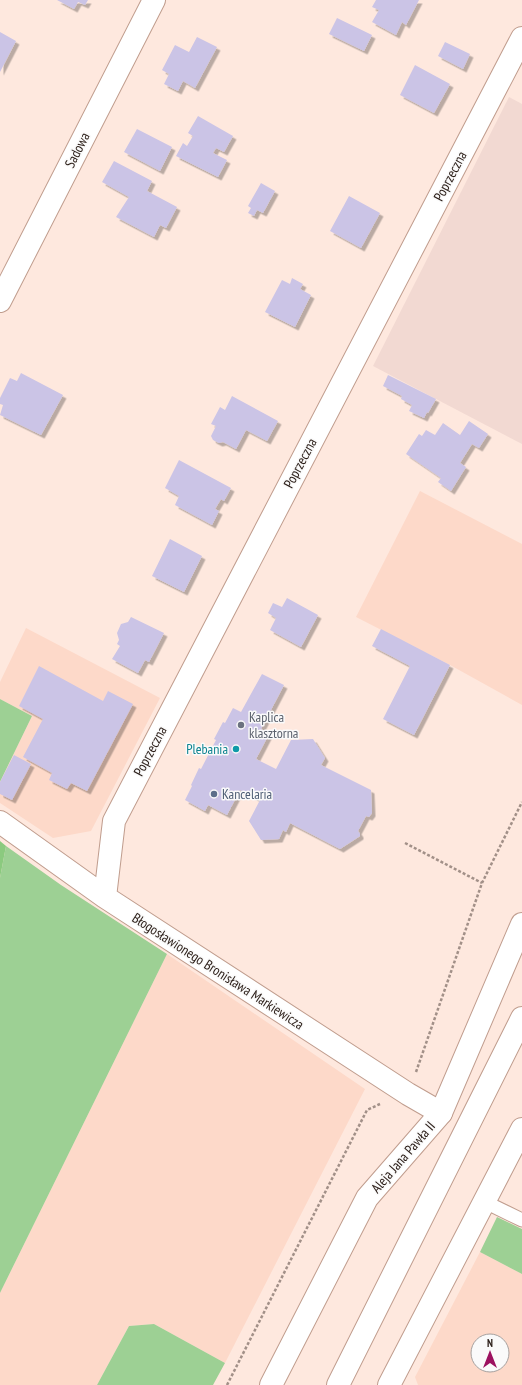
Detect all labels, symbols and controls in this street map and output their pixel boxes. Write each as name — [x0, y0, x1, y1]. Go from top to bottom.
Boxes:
street label: Sadowa — [60, 129, 94, 171]
street label: Poprzeczna — [429, 148, 471, 204]
street label: Poprzeczna — [279, 435, 321, 491]
place label: Kaplica klasztorna — [249, 708, 298, 742]
marker: Kaplica klasztorna — [236, 720, 246, 730]
street label: Poprzeczna — [129, 723, 171, 779]
place label: Plebania — [186, 740, 228, 758]
marker: Plebania — [231, 744, 241, 754]
place label: Kancelaria — [222, 785, 272, 803]
marker: Kancelaria — [209, 789, 219, 799]
street label: Błogosławionego Bronisława Markiewicza — [129, 909, 307, 1033]
street label: Aleja Jana Pawła II — [367, 1117, 439, 1197]
north arrow — [470, 1333, 510, 1373]
text: N — [487, 1336, 493, 1350]

